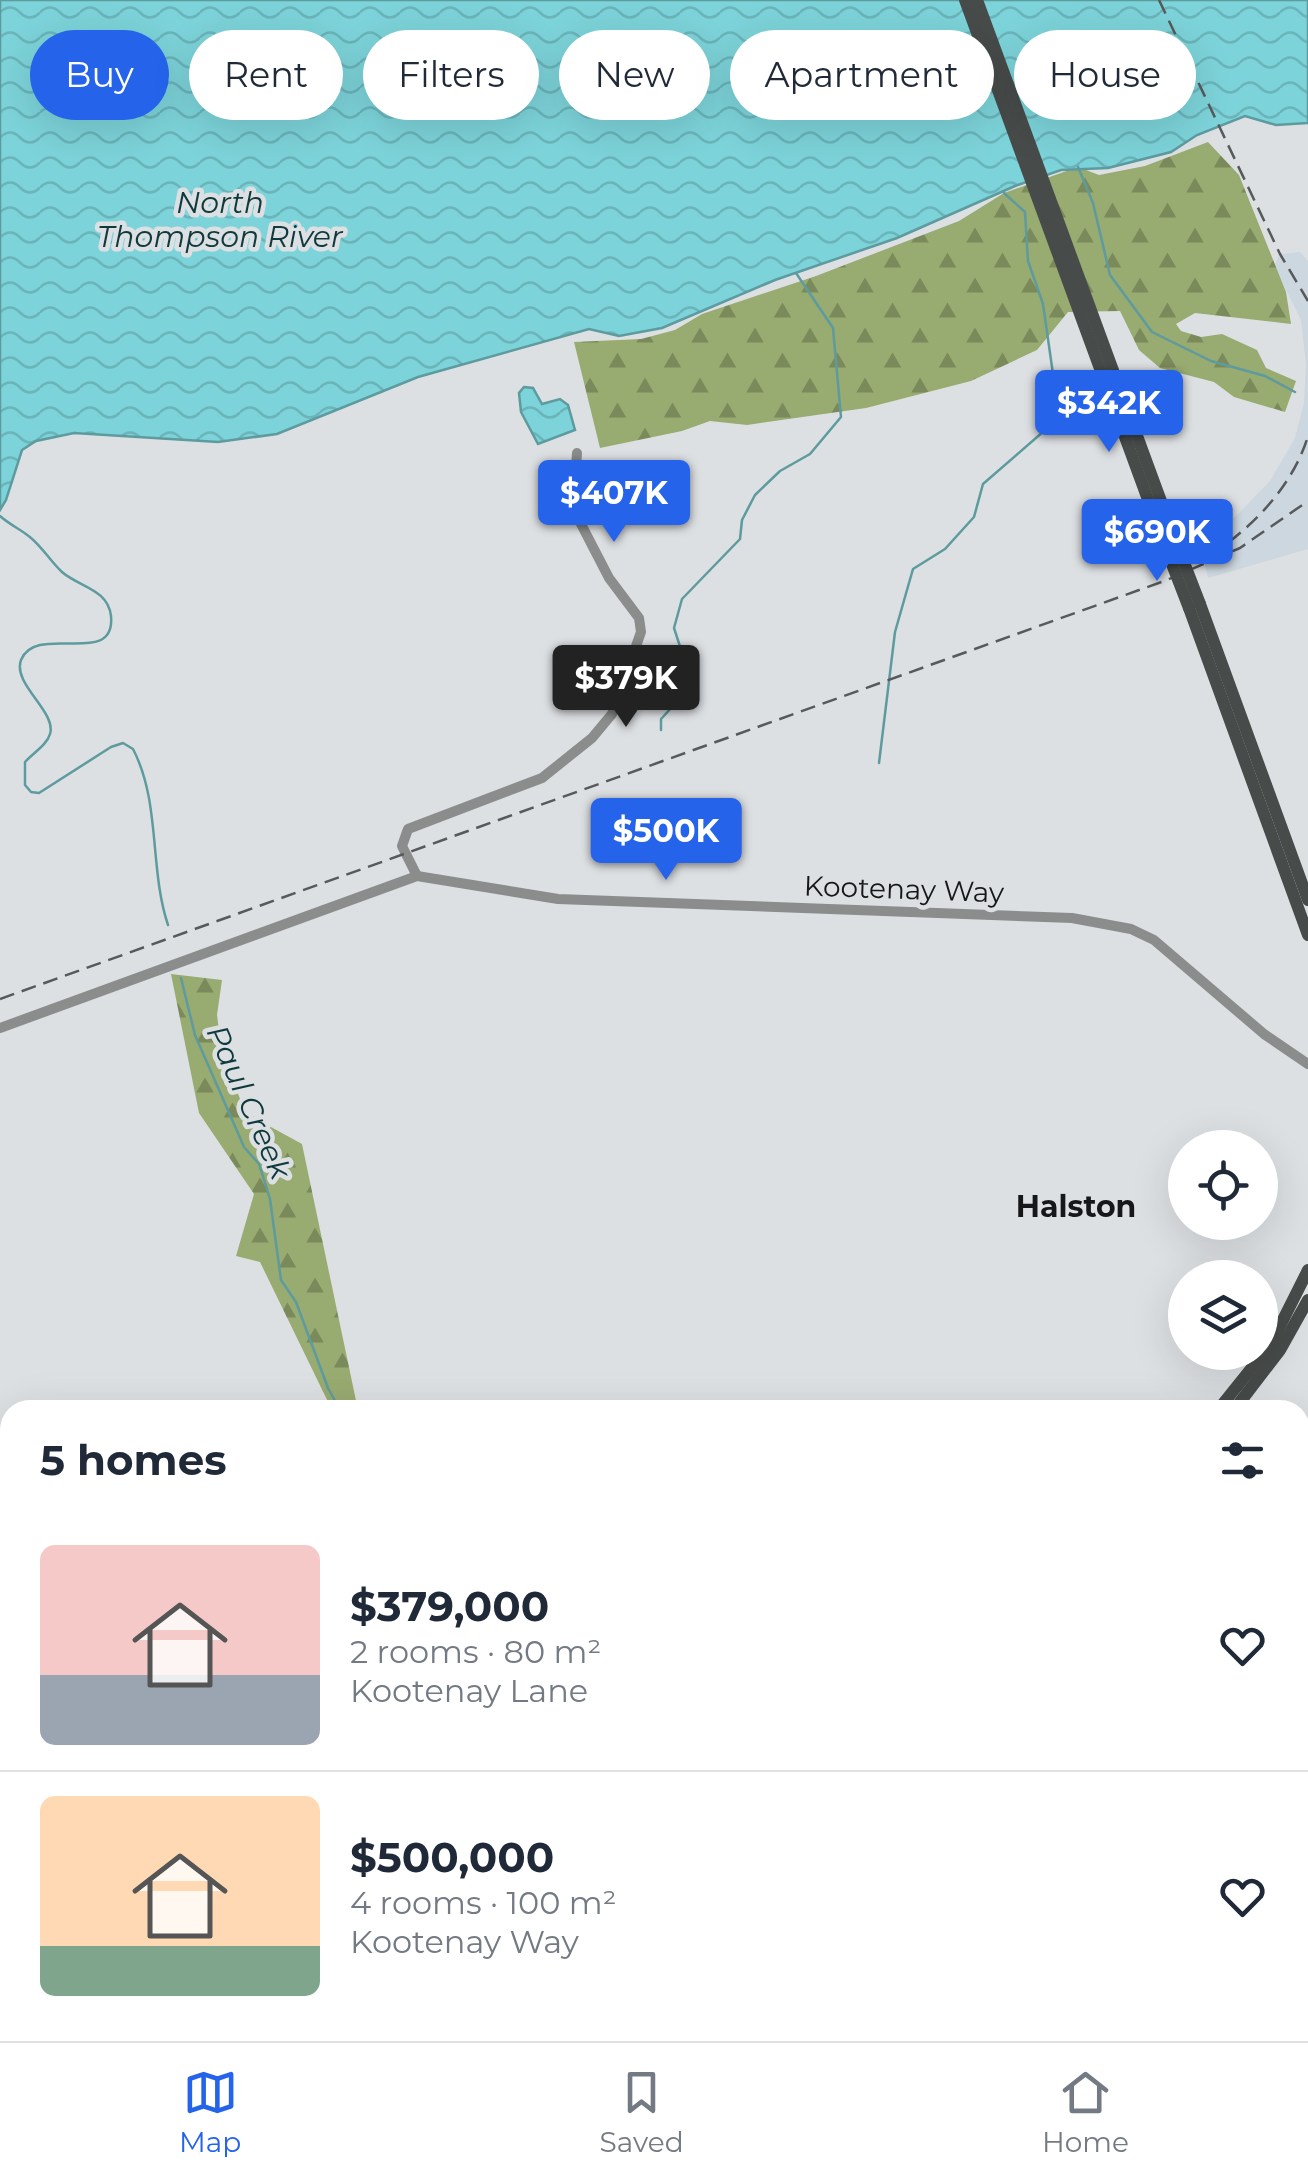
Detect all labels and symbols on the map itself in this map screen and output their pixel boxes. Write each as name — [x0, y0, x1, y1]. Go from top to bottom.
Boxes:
water label: North Thompson River — [97, 184, 344, 255]
pin: $342K — [1039, 370, 1179, 455]
pin: $407K — [544, 460, 684, 545]
pin: $690K — [1087, 499, 1227, 584]
pin: $379K — [556, 645, 696, 730]
pin: $500K — [596, 798, 736, 883]
street label: Kootenay Way — [803, 869, 1005, 910]
water label: Paul Creek — [199, 1019, 300, 1186]
district label: Halston — [1016, 1188, 1136, 1225]

